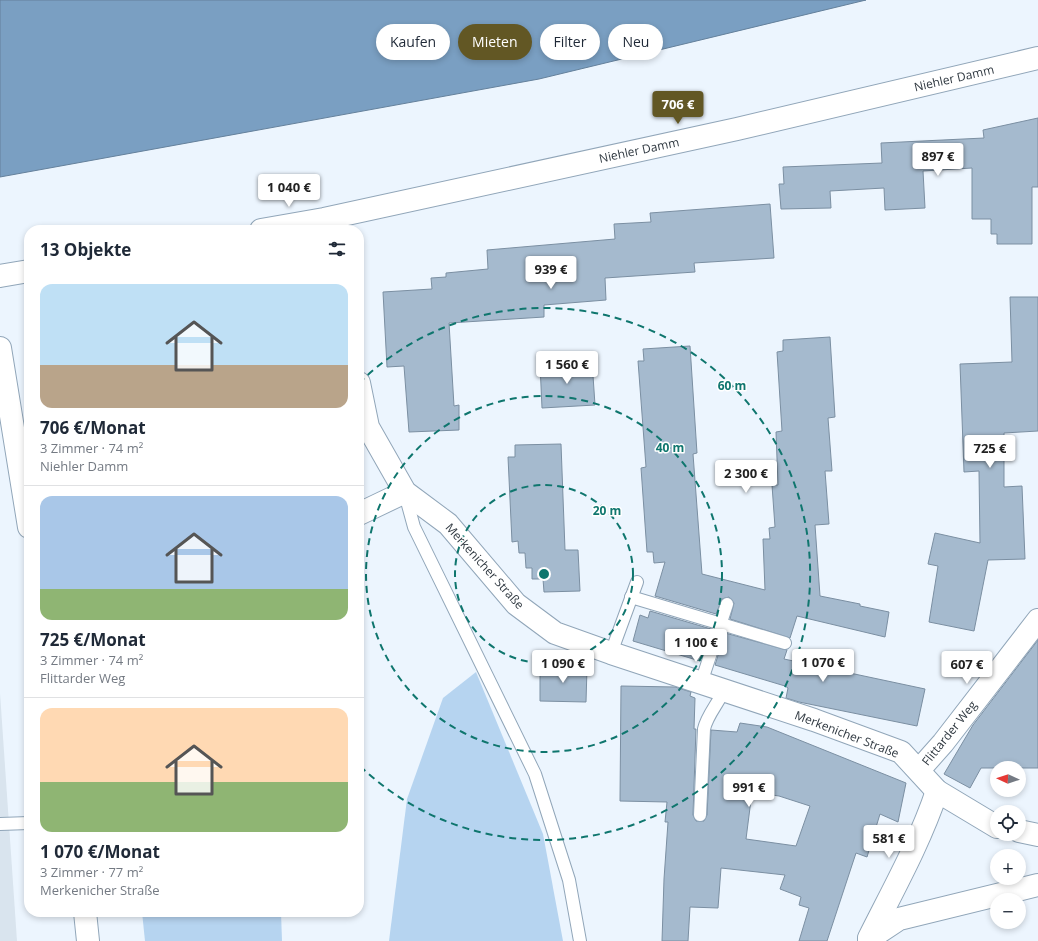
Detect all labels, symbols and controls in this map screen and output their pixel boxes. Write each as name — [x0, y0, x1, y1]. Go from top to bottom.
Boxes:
chip: Kaufen — [376, 24, 450, 60]
chip: Mieten — [458, 24, 532, 60]
chip: Filter — [540, 24, 600, 60]
chip: Neu — [608, 24, 663, 60]
street label: Niehler Damm — [912, 61, 996, 95]
pin: 706 € — [650, 91, 706, 125]
text: 706 € — [661, 95, 695, 113]
street label: Niehler Damm — [597, 133, 681, 167]
pin: 897 € — [910, 143, 966, 177]
text: 897 € — [921, 147, 955, 165]
pin: 1 040 € — [252, 174, 326, 208]
text: 1 040 € — [267, 178, 311, 196]
text: 13 Objekte — [40, 238, 131, 261]
icon: filters — [326, 238, 348, 260]
pin: 939 € — [523, 256, 579, 290]
text: 939 € — [534, 260, 568, 278]
icon: home — [158, 310, 230, 382]
pin: 1 560 € — [530, 351, 604, 385]
text: 1 560 € — [545, 355, 589, 373]
text: 60 m — [718, 377, 746, 394]
text: 706 €/Monat — [40, 416, 146, 439]
pin: 725 € — [962, 435, 1018, 469]
text: 3 Zimmer · 74 m² — [40, 439, 143, 457]
text: 40 m — [656, 439, 684, 456]
text: 725 € — [973, 439, 1007, 457]
text: Niehler Damm — [40, 457, 128, 475]
pin: 2 300 € — [709, 460, 783, 494]
text: 2 300 € — [724, 464, 768, 482]
text: 20 m — [593, 502, 621, 519]
street label: Merkenicher Straße — [442, 519, 528, 613]
icon: home — [158, 522, 230, 594]
centre of rings — [537, 567, 551, 581]
text: 725 €/Monat — [40, 628, 146, 651]
pin: 1 100 € — [659, 629, 733, 663]
text: 1 100 € — [674, 633, 718, 651]
pin: 1 070 € — [786, 649, 860, 683]
pin: 1 090 € — [526, 650, 600, 684]
text: 3 Zimmer · 74 m² — [40, 651, 143, 669]
pin: 607 € — [939, 651, 995, 685]
text: 1 070 € — [801, 653, 845, 671]
text: 1 090 € — [541, 654, 585, 672]
text: 607 € — [950, 655, 984, 673]
text: Flittarder Weg — [40, 669, 125, 687]
street label: Flittarder Weg — [918, 697, 981, 769]
street label: Merkenicher Straße — [792, 706, 902, 762]
icon: home — [158, 734, 230, 806]
north arrow — [990, 761, 1026, 797]
map controls — [990, 761, 1026, 929]
pin: 991 € — [721, 774, 777, 808]
text: 991 € — [732, 778, 766, 796]
button: locate — [990, 805, 1026, 841]
pin: 581 € — [861, 825, 917, 859]
text: 581 € — [872, 829, 906, 847]
text: 1 070 €/Monat — [40, 840, 160, 863]
button: + — [990, 849, 1026, 885]
text: 3 Zimmer · 77 m² — [40, 863, 143, 881]
text: Merkenicher Straße — [40, 881, 160, 899]
button: − — [990, 893, 1026, 929]

